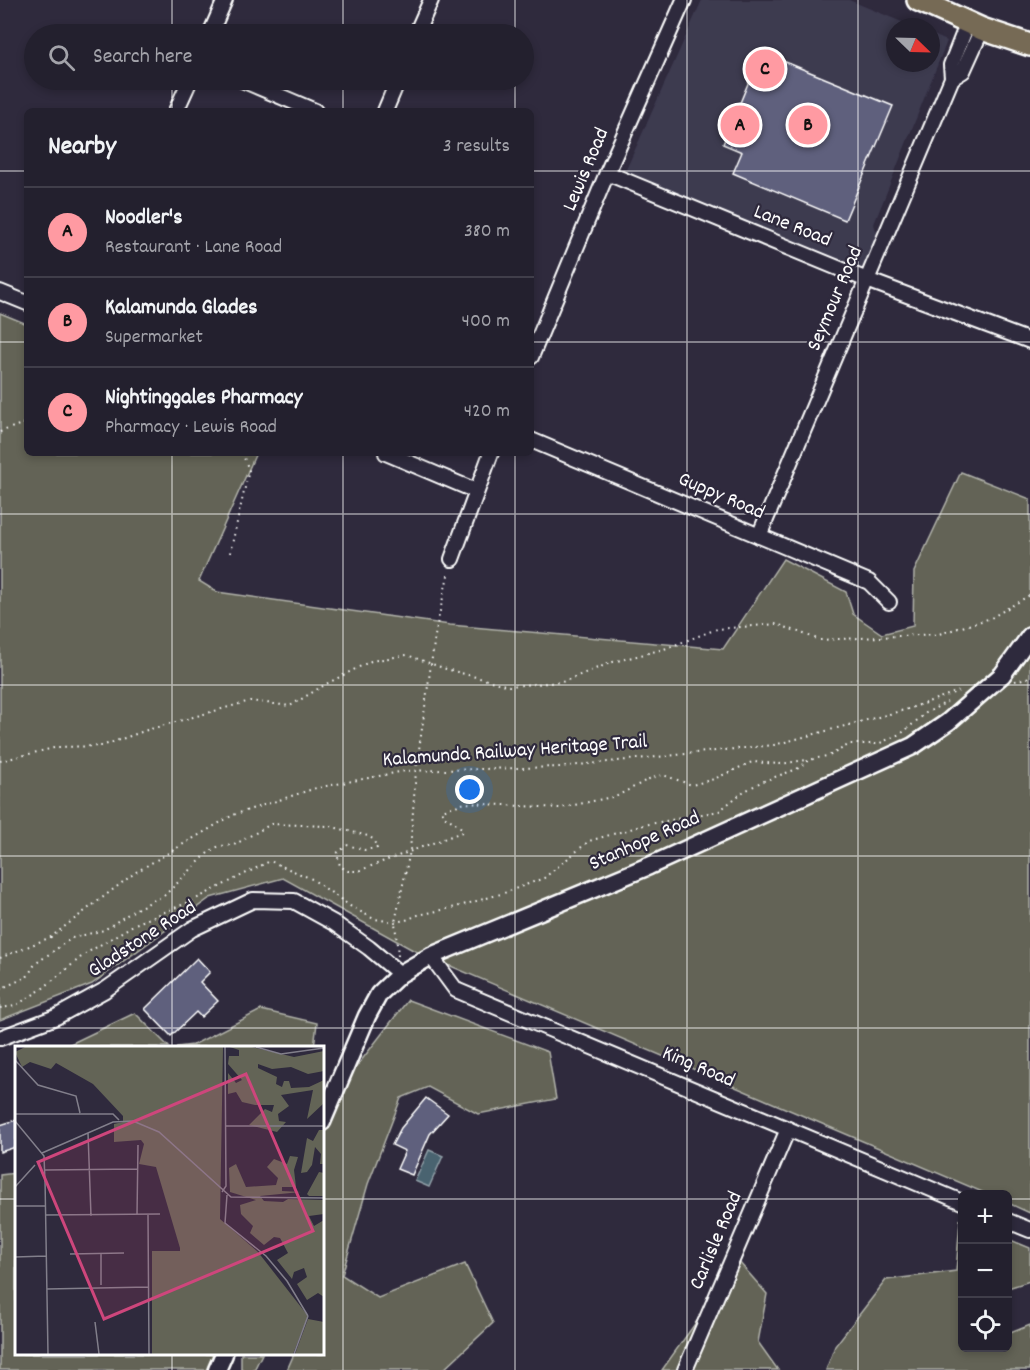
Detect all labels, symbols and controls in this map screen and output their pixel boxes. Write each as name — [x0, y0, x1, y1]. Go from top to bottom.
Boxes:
north arrow — [886, 18, 940, 72]
search box — [24, 24, 534, 90]
icon: search — [45, 41, 78, 74]
text: Search here — [93, 42, 192, 73]
pin: C — [746, 46, 784, 92]
pin: A — [720, 102, 760, 148]
pin: B — [788, 102, 828, 148]
street label: Lewis Road — [556, 124, 618, 216]
text: Nearby — [48, 129, 116, 166]
text: 3 results — [443, 133, 510, 161]
street label: Lane Road — [749, 198, 835, 256]
text: Noodler's — [105, 203, 182, 234]
text: A — [62, 218, 73, 246]
text: 380 m — [464, 218, 510, 246]
text: Restaurant · Lane Road — [105, 234, 282, 262]
street label: Seymour Road — [800, 242, 872, 356]
text: Kalamunda Glades — [105, 293, 257, 324]
text: B — [63, 308, 72, 336]
text: 400 m — [462, 308, 510, 336]
text: Supermarket — [105, 324, 203, 352]
text: Nightinggales Pharmacy — [105, 383, 302, 414]
text: C — [63, 398, 72, 426]
text: 420 m — [464, 398, 510, 426]
text: Pharmacy · Lewis Road — [105, 414, 277, 442]
street label: Guppy Road — [673, 465, 769, 529]
street label: Kalamunda Railway Heritage Trail — [382, 728, 648, 776]
your location — [455, 775, 484, 804]
street label: Stanhope Road — [585, 804, 705, 880]
street label: Gladstone Road — [83, 894, 203, 986]
street label: King Road — [657, 1039, 739, 1097]
inset map — [15, 1046, 324, 1355]
street label: Carlisle Road — [683, 1187, 751, 1295]
map controls — [958, 1190, 1012, 1352]
button: + — [958, 1190, 1012, 1244]
button: − — [958, 1244, 1012, 1298]
button: locate — [958, 1298, 1012, 1352]

